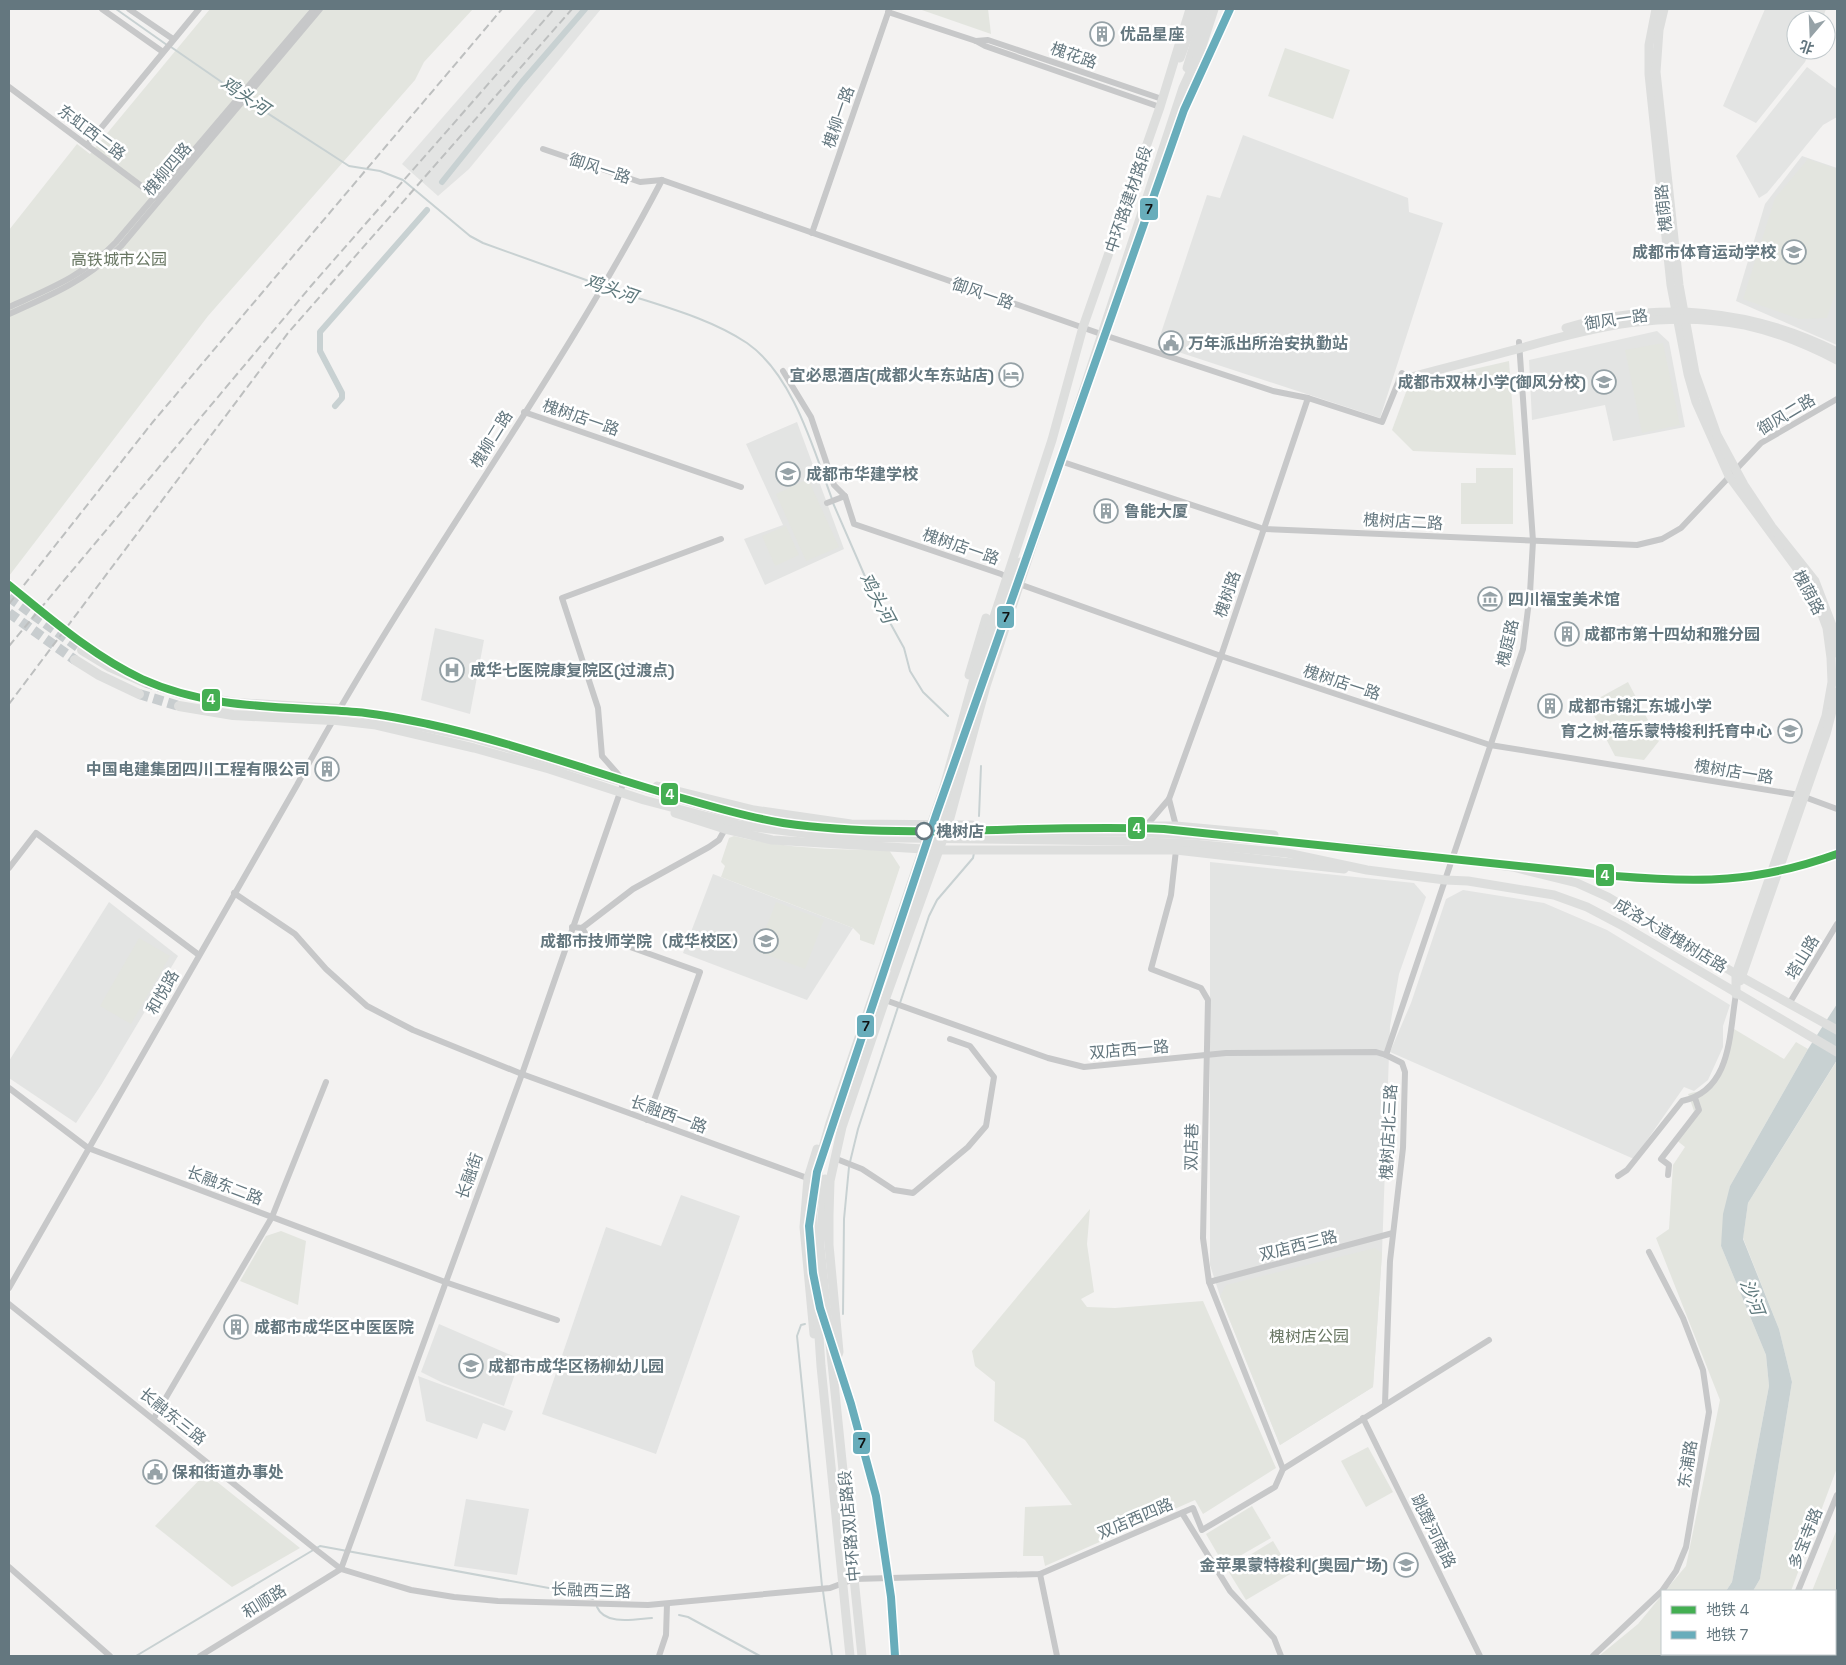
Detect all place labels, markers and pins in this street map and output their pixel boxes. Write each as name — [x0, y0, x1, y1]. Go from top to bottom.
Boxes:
building icon: 优品星座 — [1089, 21, 1115, 47]
place label: 优品星座 — [1120, 24, 1184, 45]
school or university icon: 成都市体育运动学校 — [1781, 239, 1807, 265]
place label: 成都市体育运动学校 — [1632, 242, 1777, 263]
public building icon: 万年派出所治安执勤站 — [1158, 330, 1184, 356]
place label: 万年派出所治安执勤站 — [1188, 333, 1348, 354]
hotel icon: 宜必思酒店(成都火车东站店) — [998, 362, 1024, 388]
place label: 宜必思酒店(成都火车东站店) — [789, 365, 994, 386]
school or university icon: 成都市双林小学(御风分校) — [1591, 369, 1617, 395]
place label: 成都市双林小学(御风分校) — [1397, 372, 1586, 393]
school or university icon: 成都市华建学校 — [775, 461, 801, 487]
place label: 成都市华建学校 — [806, 464, 919, 485]
building icon: 鲁能大厦 — [1093, 498, 1119, 524]
place label: 鲁能大厦 — [1124, 501, 1188, 522]
museum icon: 四川福宝美术馆 — [1477, 586, 1503, 612]
place label: 四川福宝美术馆 — [1508, 589, 1620, 610]
building icon: 成都市第十四幼和雅分园 — [1554, 621, 1580, 647]
place label: 成都市第十四幼和雅分园 — [1584, 624, 1760, 645]
hospital icon: 成华七医院康复院区(过渡点) — [439, 657, 465, 683]
place label: 成华七医院康复院区(过渡点) — [470, 660, 675, 681]
building icon: 成都市锦汇东城小学 — [1537, 693, 1563, 719]
place label: 成都市锦汇东城小学 — [1568, 696, 1712, 717]
school or university icon: 育之树·蓓乐蒙特梭利托育中心 — [1777, 718, 1803, 744]
place label: 育之树·蓓乐蒙特梭利托育中心 — [1561, 721, 1772, 742]
building icon: 中国电建集团四川工程有限公司 — [314, 756, 340, 782]
place label: 中国电建集团四川工程有限公司 — [86, 759, 310, 780]
place label: 槐树店 — [936, 821, 984, 842]
marker: 槐树店 — [915, 822, 933, 840]
school or university icon: 成都市技师学院（成华校区） — [753, 928, 779, 954]
place label: 成都市技师学院（成华校区） — [540, 931, 748, 952]
building icon: 成都市成华区中医医院 — [223, 1314, 249, 1340]
place label: 成都市成华区中医医院 — [254, 1317, 414, 1338]
school or university icon: 成都市成华区杨柳幼儿园 — [458, 1353, 484, 1379]
place label: 成都市成华区杨柳幼儿园 — [488, 1356, 664, 1377]
public building icon: 保和街道办事处 — [142, 1459, 168, 1485]
place label: 保和街道办事处 — [172, 1462, 284, 1483]
school or university icon: 金苹果蒙特梭利(奥园广场) — [1393, 1552, 1419, 1578]
place label: 金苹果蒙特梭利(奥园广场) — [1199, 1555, 1388, 1576]

